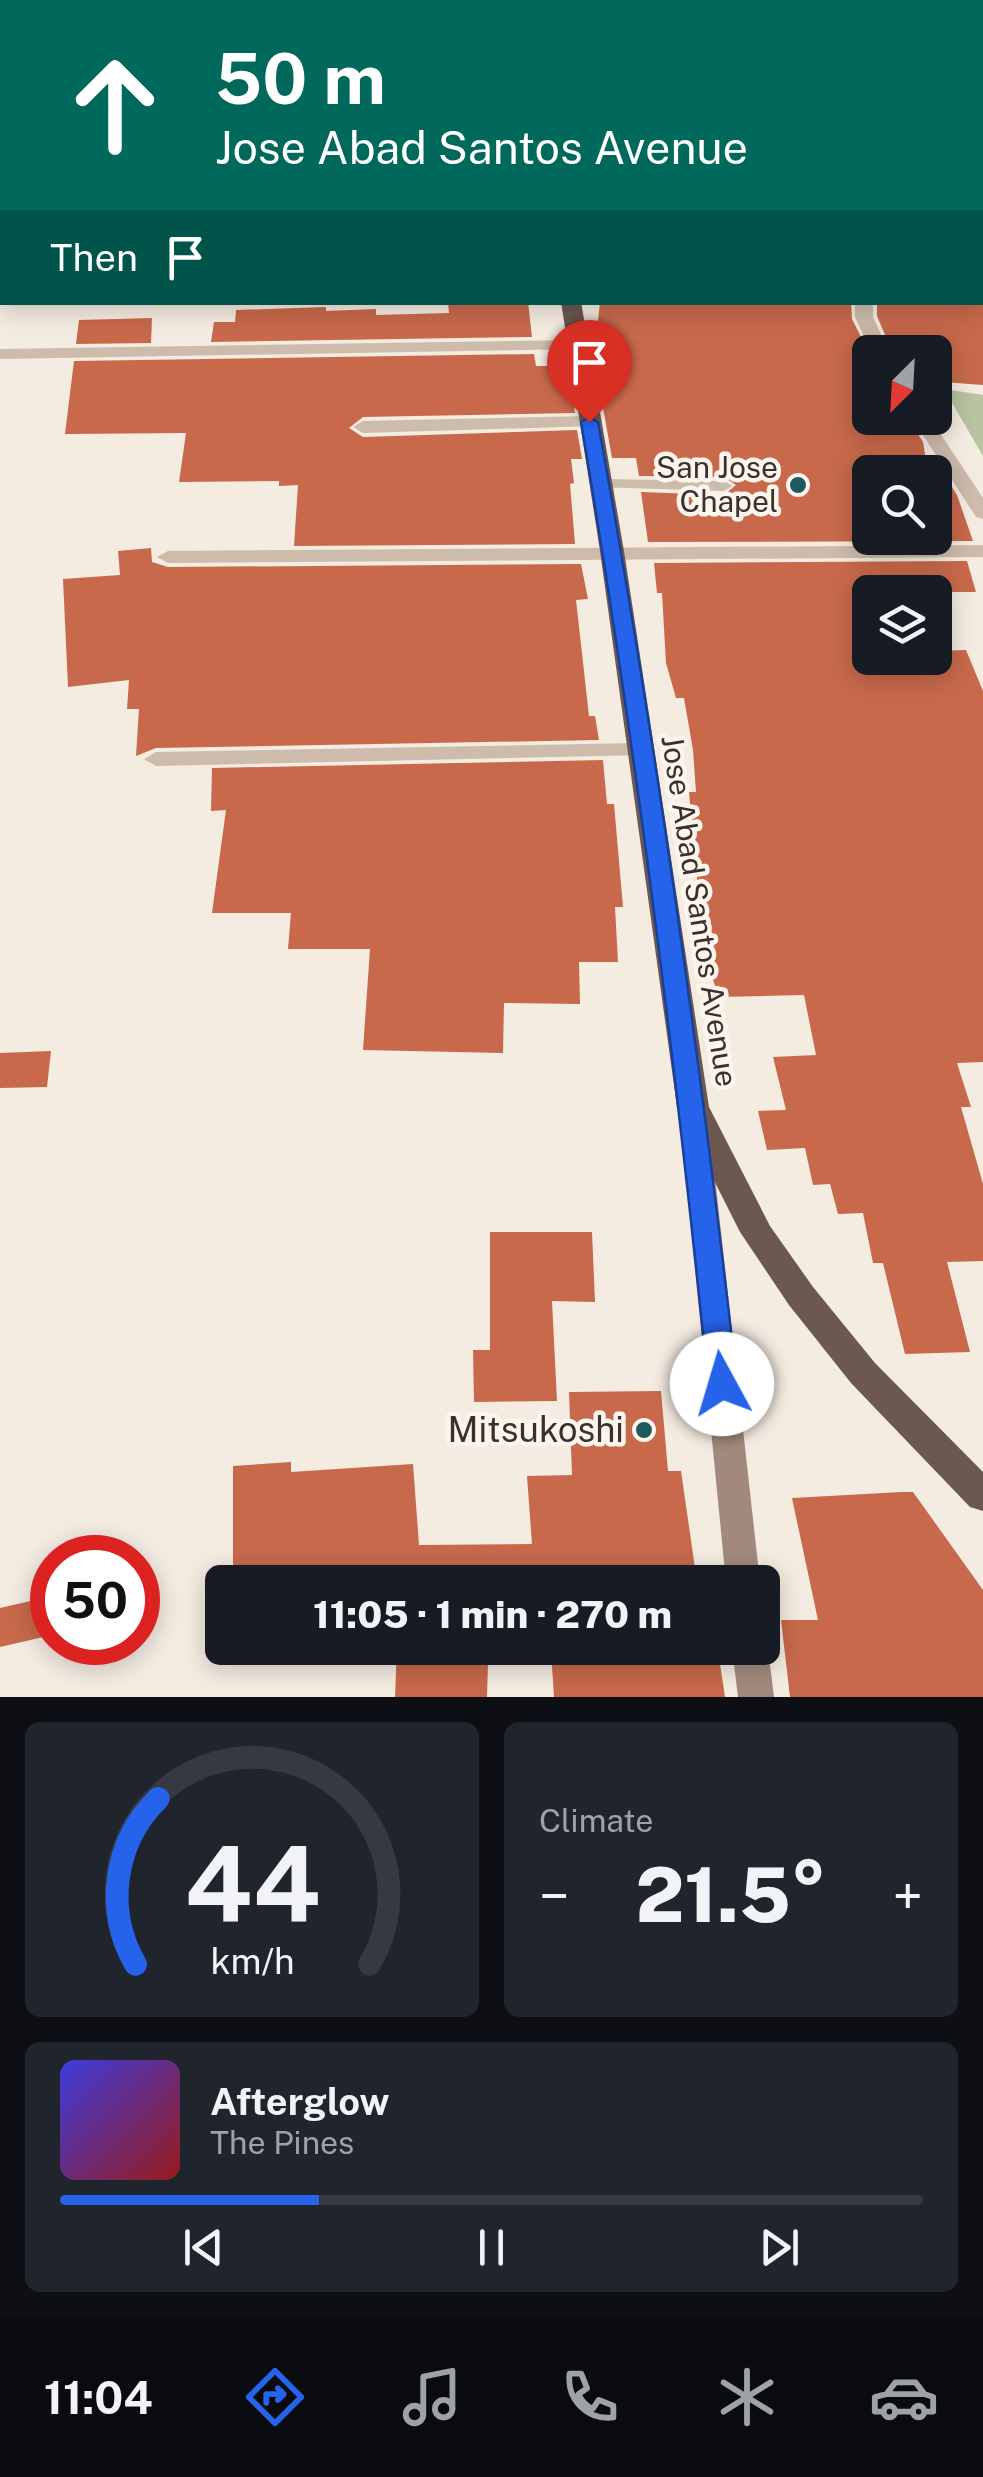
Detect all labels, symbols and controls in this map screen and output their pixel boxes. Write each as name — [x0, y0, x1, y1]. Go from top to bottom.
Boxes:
text: 50 m — [215, 37, 386, 120]
icon: ahead — [50, 40, 180, 170]
text: Jose Abad Santos Avenue — [215, 121, 748, 174]
icon: arrive — [158, 230, 213, 285]
text: Then — [50, 235, 138, 280]
pin — [547, 320, 632, 423]
icon: arrive — [562, 335, 617, 390]
north arrow — [852, 335, 952, 435]
map controls — [852, 335, 952, 675]
place label: San Jose Chapel — [656, 449, 778, 519]
button: search — [852, 455, 952, 555]
marker: San Jose Chapel — [787, 474, 809, 496]
button: layers — [852, 575, 952, 675]
street label: Jose Abad Santos Avenue — [654, 733, 746, 1089]
position arrow — [670, 1332, 774, 1436]
place label: Mitsukoshi — [447, 1409, 624, 1450]
marker: Mitsukoshi — [633, 1419, 655, 1441]
speed limit sign: 50 — [30, 1535, 160, 1665]
text: 11:05 · 1 min · 270 m — [313, 1592, 672, 1637]
text: Climate — [539, 1802, 653, 1839]
text: 44 — [184, 1823, 320, 1945]
text: 21.5° — [635, 1851, 827, 1939]
text: − — [539, 1864, 570, 1928]
text: + — [893, 1864, 923, 1928]
text: km/h — [210, 1940, 294, 1982]
text: Afterglow — [210, 2079, 390, 2124]
text: The Pines — [210, 2124, 354, 2161]
icon: previous — [176, 2220, 231, 2275]
icon: pause — [464, 2220, 519, 2275]
icon: next — [752, 2220, 807, 2275]
icon: directions — [240, 2362, 310, 2432]
icon: music — [397, 2362, 467, 2432]
icon: phone — [555, 2362, 625, 2432]
icon: climate — [712, 2362, 782, 2432]
icon: car — [869, 2362, 939, 2432]
text: 11:04 — [44, 2371, 153, 2424]

